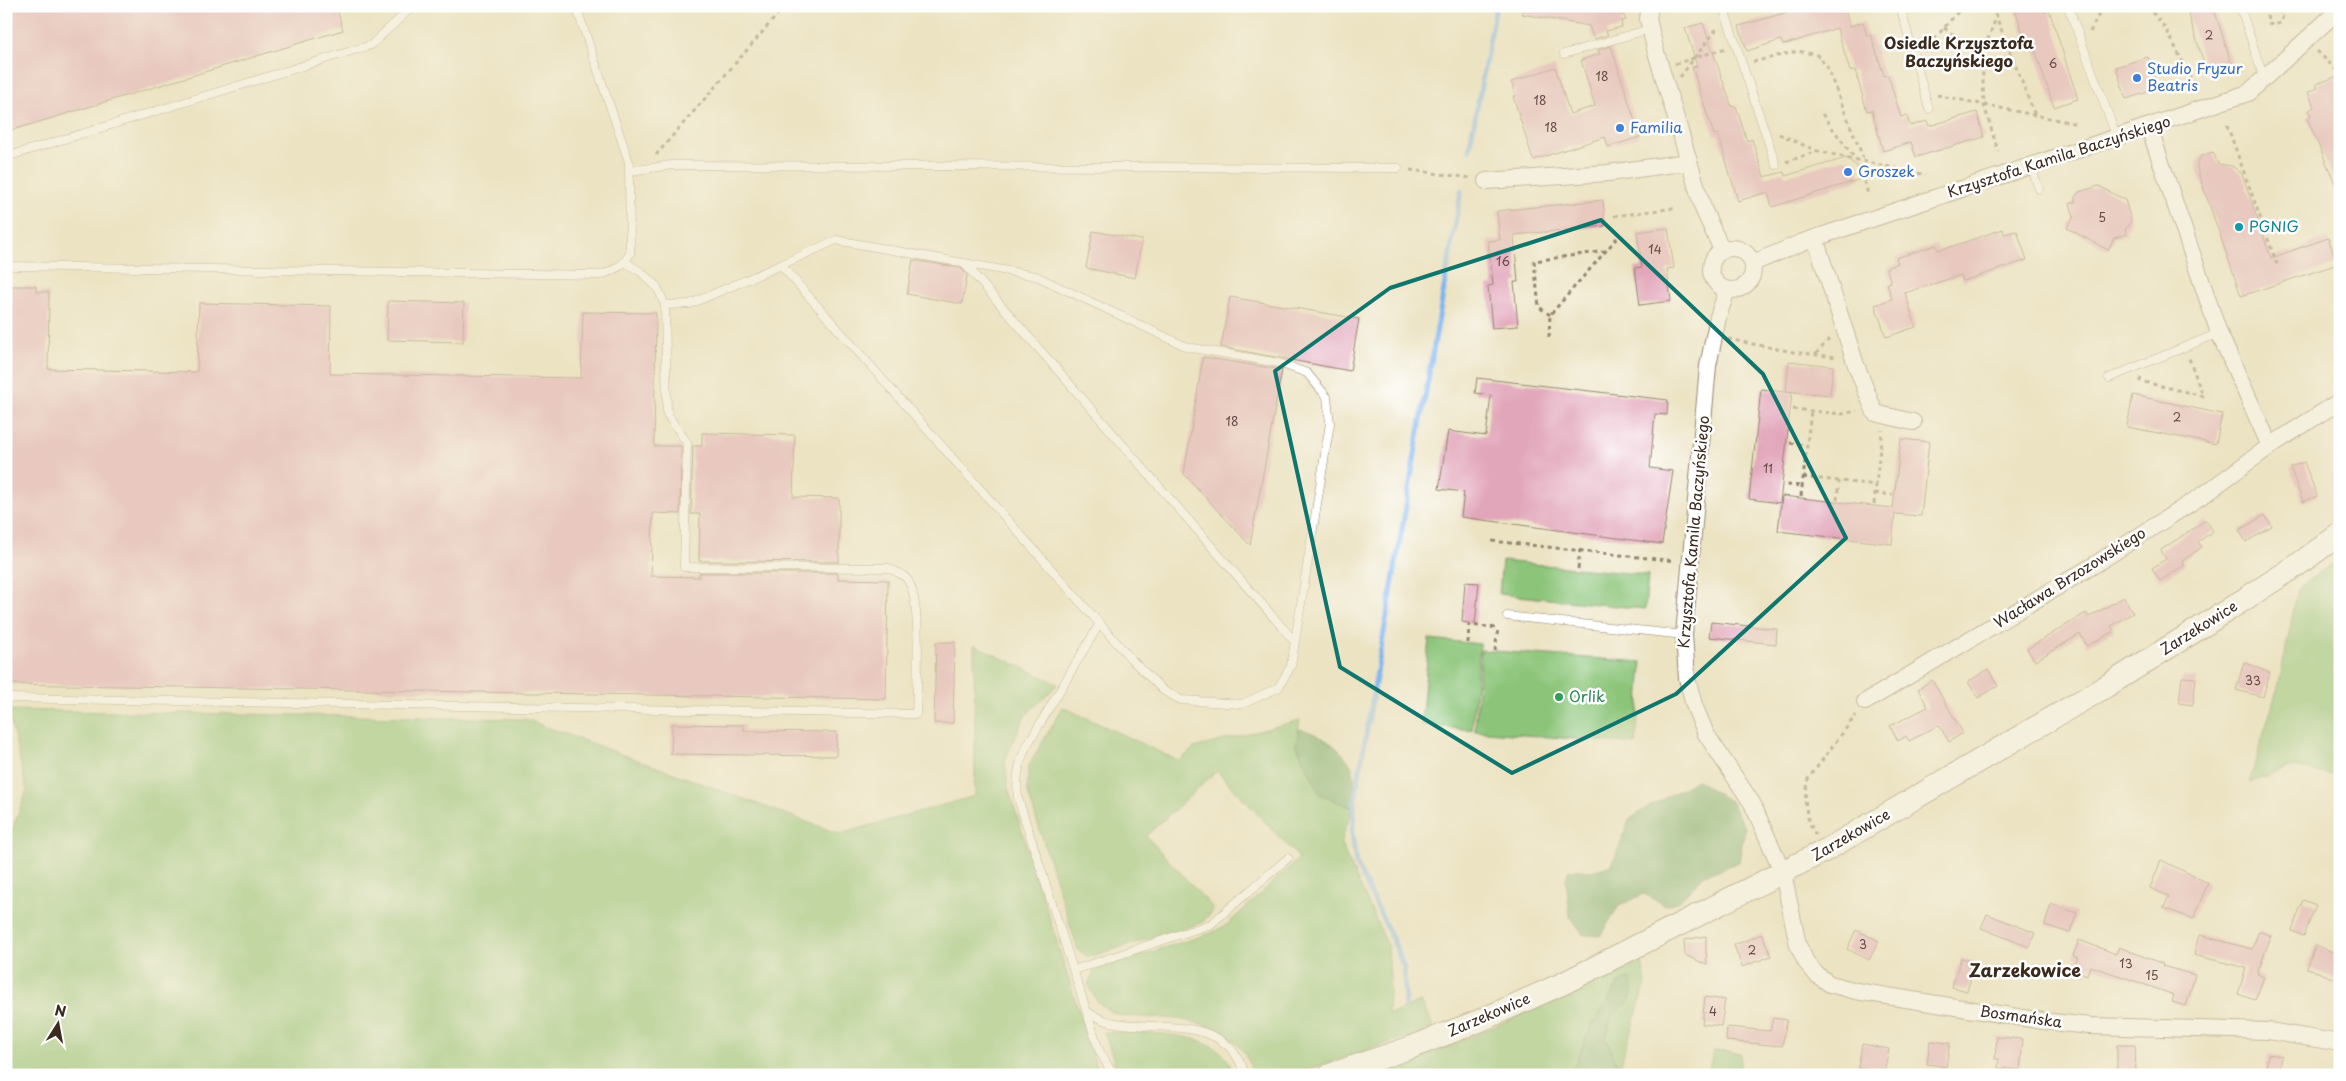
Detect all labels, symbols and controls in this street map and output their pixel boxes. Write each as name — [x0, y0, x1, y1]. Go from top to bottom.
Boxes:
house number: 2 — [2205, 26, 2213, 44]
district label: Osiedle Krzysztofa Baczyńskiego — [1884, 30, 2034, 72]
house number: 6 — [2049, 54, 2057, 72]
place label: Studio Fryzur Beatris — [2147, 56, 2243, 96]
house number: 18 — [1596, 67, 1608, 85]
marker: Studio Fryzur Beatris — [2131, 72, 2143, 84]
house number: 18 — [1534, 91, 1546, 109]
street label: Krzysztofa Kamila Baczyńskiego — [1944, 109, 2173, 203]
place label: Familia — [1630, 115, 1683, 138]
house number: 18 — [1545, 118, 1557, 136]
marker: Familia — [1614, 122, 1626, 134]
place label: Groszek — [1858, 159, 1915, 182]
marker: Groszek — [1842, 166, 1854, 178]
house number: 5 — [2098, 208, 2106, 226]
place label: PGNIG — [2249, 214, 2299, 237]
marker: PGNIG — [2233, 221, 2245, 233]
house number: 14 — [1648, 240, 1662, 258]
house number: 16 — [1496, 252, 1510, 270]
house number: 2 — [2173, 408, 2181, 426]
house number: 18 — [1226, 412, 1238, 430]
street label: Krzysztofa Kamila Baczyńskiego — [1671, 415, 1714, 649]
house number: 11 — [1763, 459, 1773, 477]
street label: Wacława Brzozowskiego — [1989, 521, 2150, 633]
street label: Zarzekowice — [2155, 594, 2241, 660]
house number: 33 — [2245, 671, 2261, 689]
place label: Orlik — [1569, 684, 1605, 707]
marker: Orlik — [1553, 691, 1565, 703]
street label: Zarzekowice — [1807, 802, 1894, 866]
house number: 3 — [1859, 935, 1867, 953]
house number: 2 — [1748, 941, 1756, 959]
house number: 13 — [2119, 954, 2133, 972]
district label: Zarzekowice — [1969, 956, 2081, 983]
house number: 15 — [2145, 966, 2159, 984]
street label: Zarzekowice — [1444, 986, 1533, 1041]
north arrow — [32, 998, 82, 1048]
street label: Bosmańska — [1979, 998, 2064, 1033]
text: N — [53, 999, 68, 1022]
house number: 4 — [1709, 1002, 1717, 1020]

